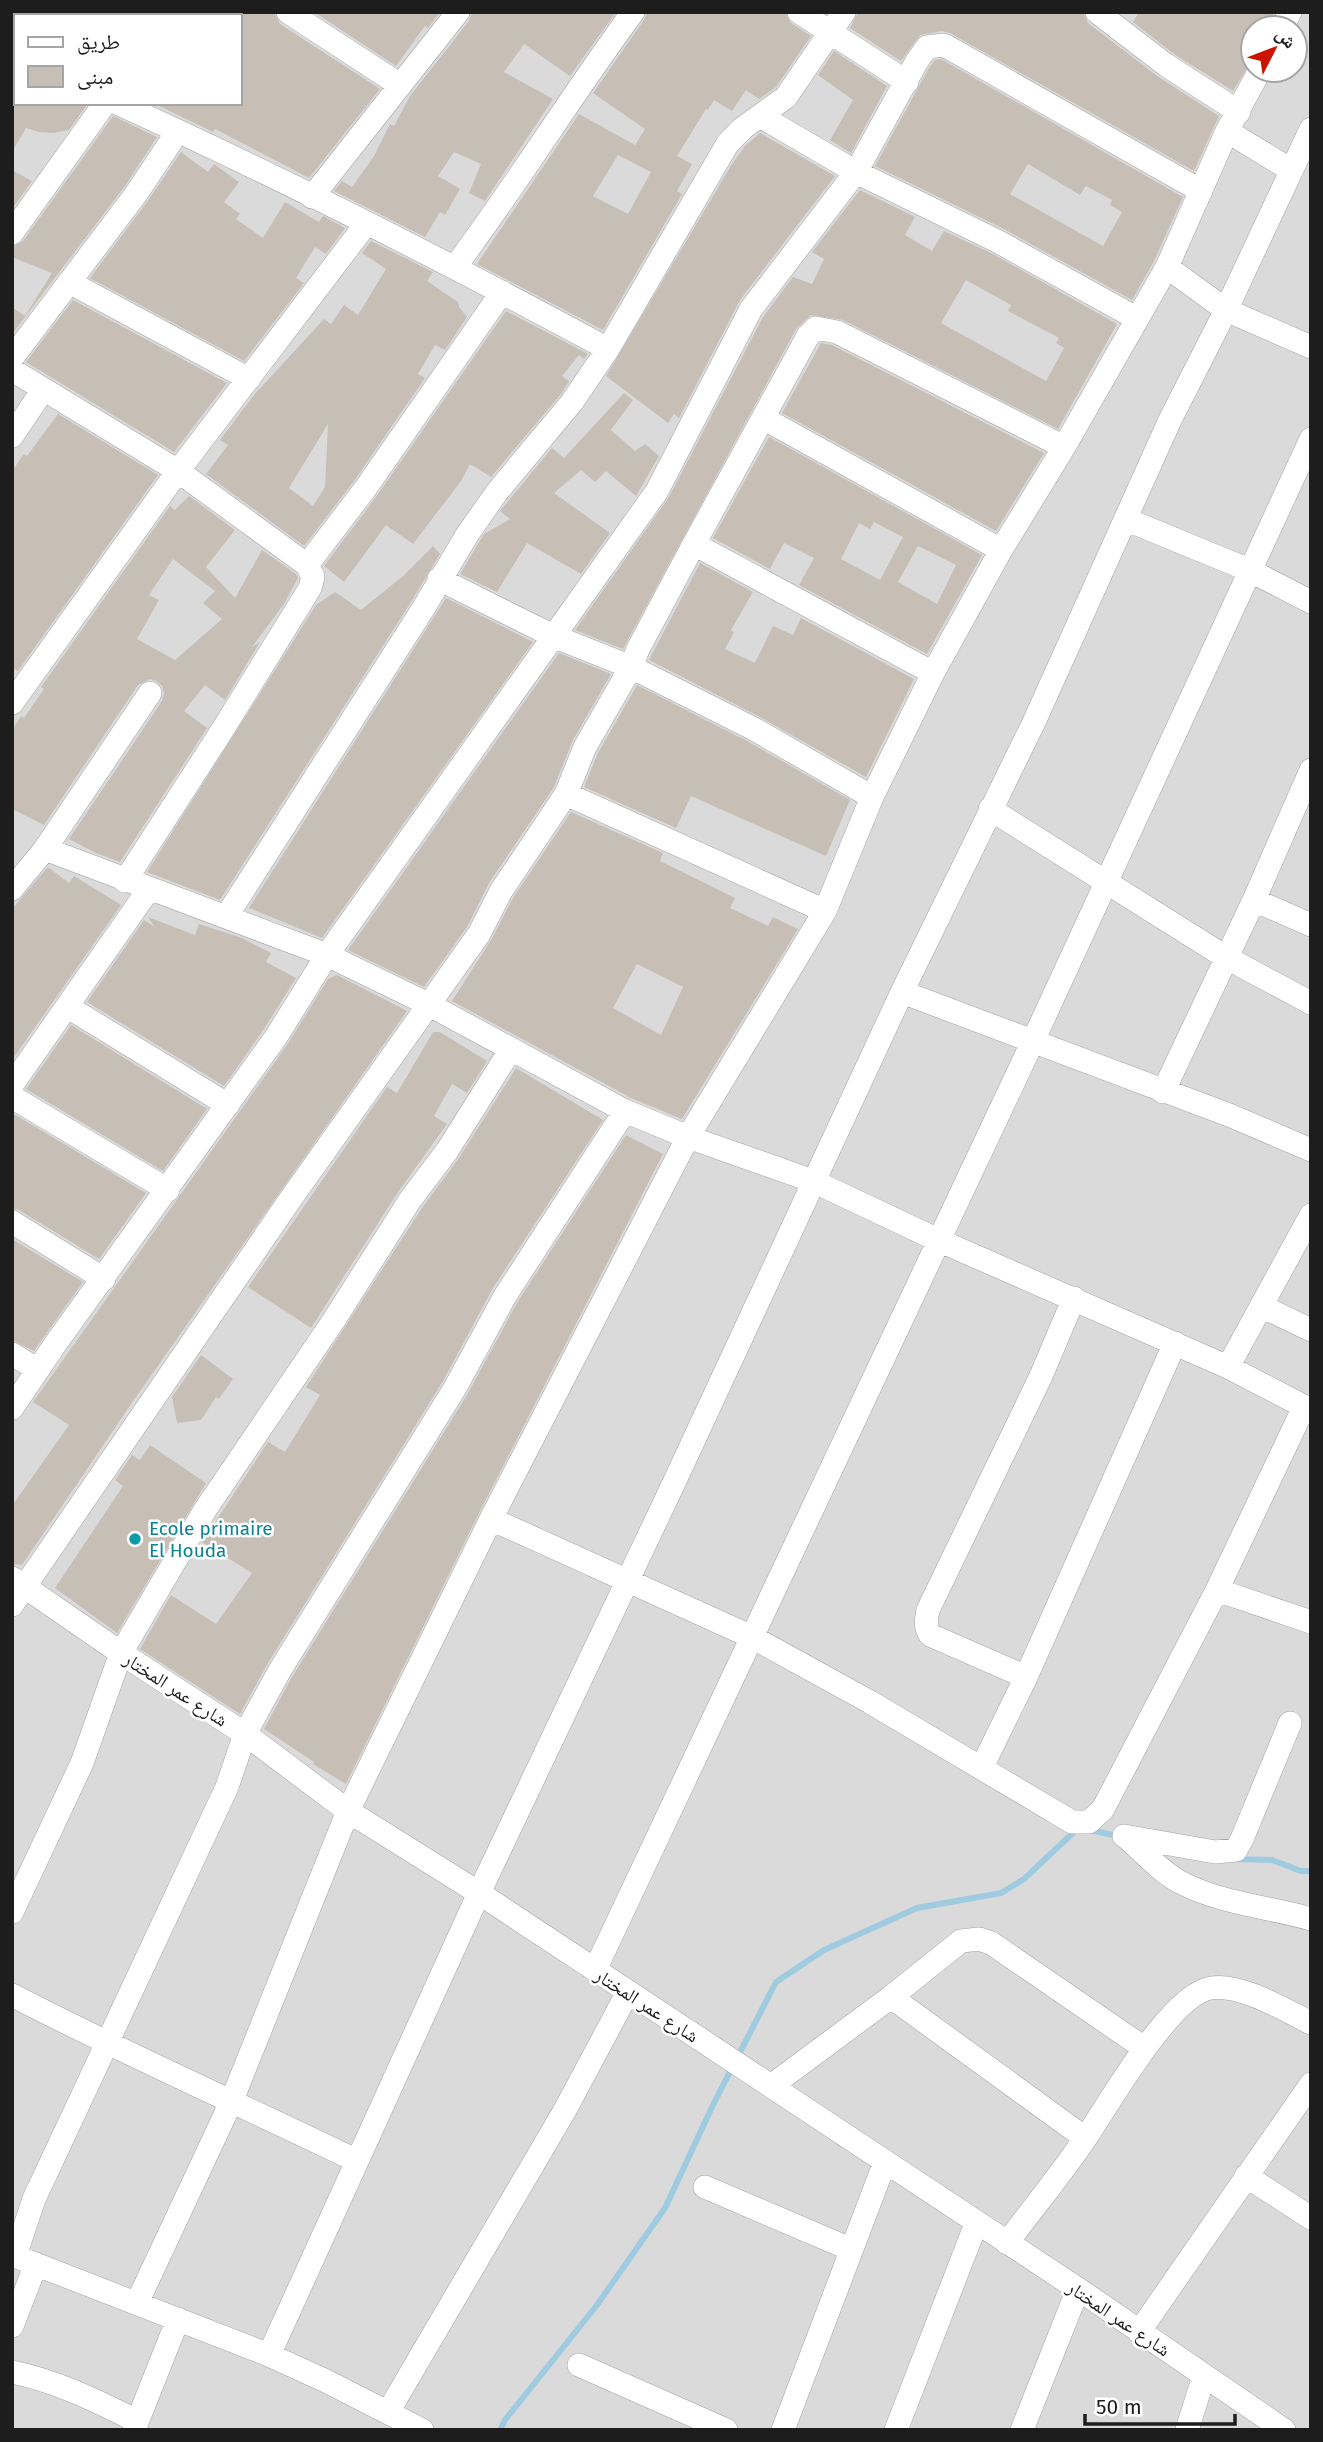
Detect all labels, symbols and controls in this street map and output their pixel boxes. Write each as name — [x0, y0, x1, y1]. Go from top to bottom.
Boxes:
legend — [14, 14, 242, 105]
north arrow — [1239, 14, 1309, 84]
text: ش — [1271, 23, 1302, 53]
text: طريق — [77, 29, 120, 55]
text: مبنى — [77, 64, 113, 90]
place label: Ecole primaire El Houda — [149, 1517, 273, 1562]
marker: Ecole primaire El Houda — [127, 1531, 143, 1547]
street label: شارع عمر المختار — [119, 1647, 232, 1732]
street label: شارع عمر المختار — [590, 1963, 703, 2048]
street label: شارع عمر المختار — [1062, 2275, 1175, 2361]
scale bar — [1085, 2382, 1236, 2426]
text: 50 m — [1096, 2394, 1142, 2420]

